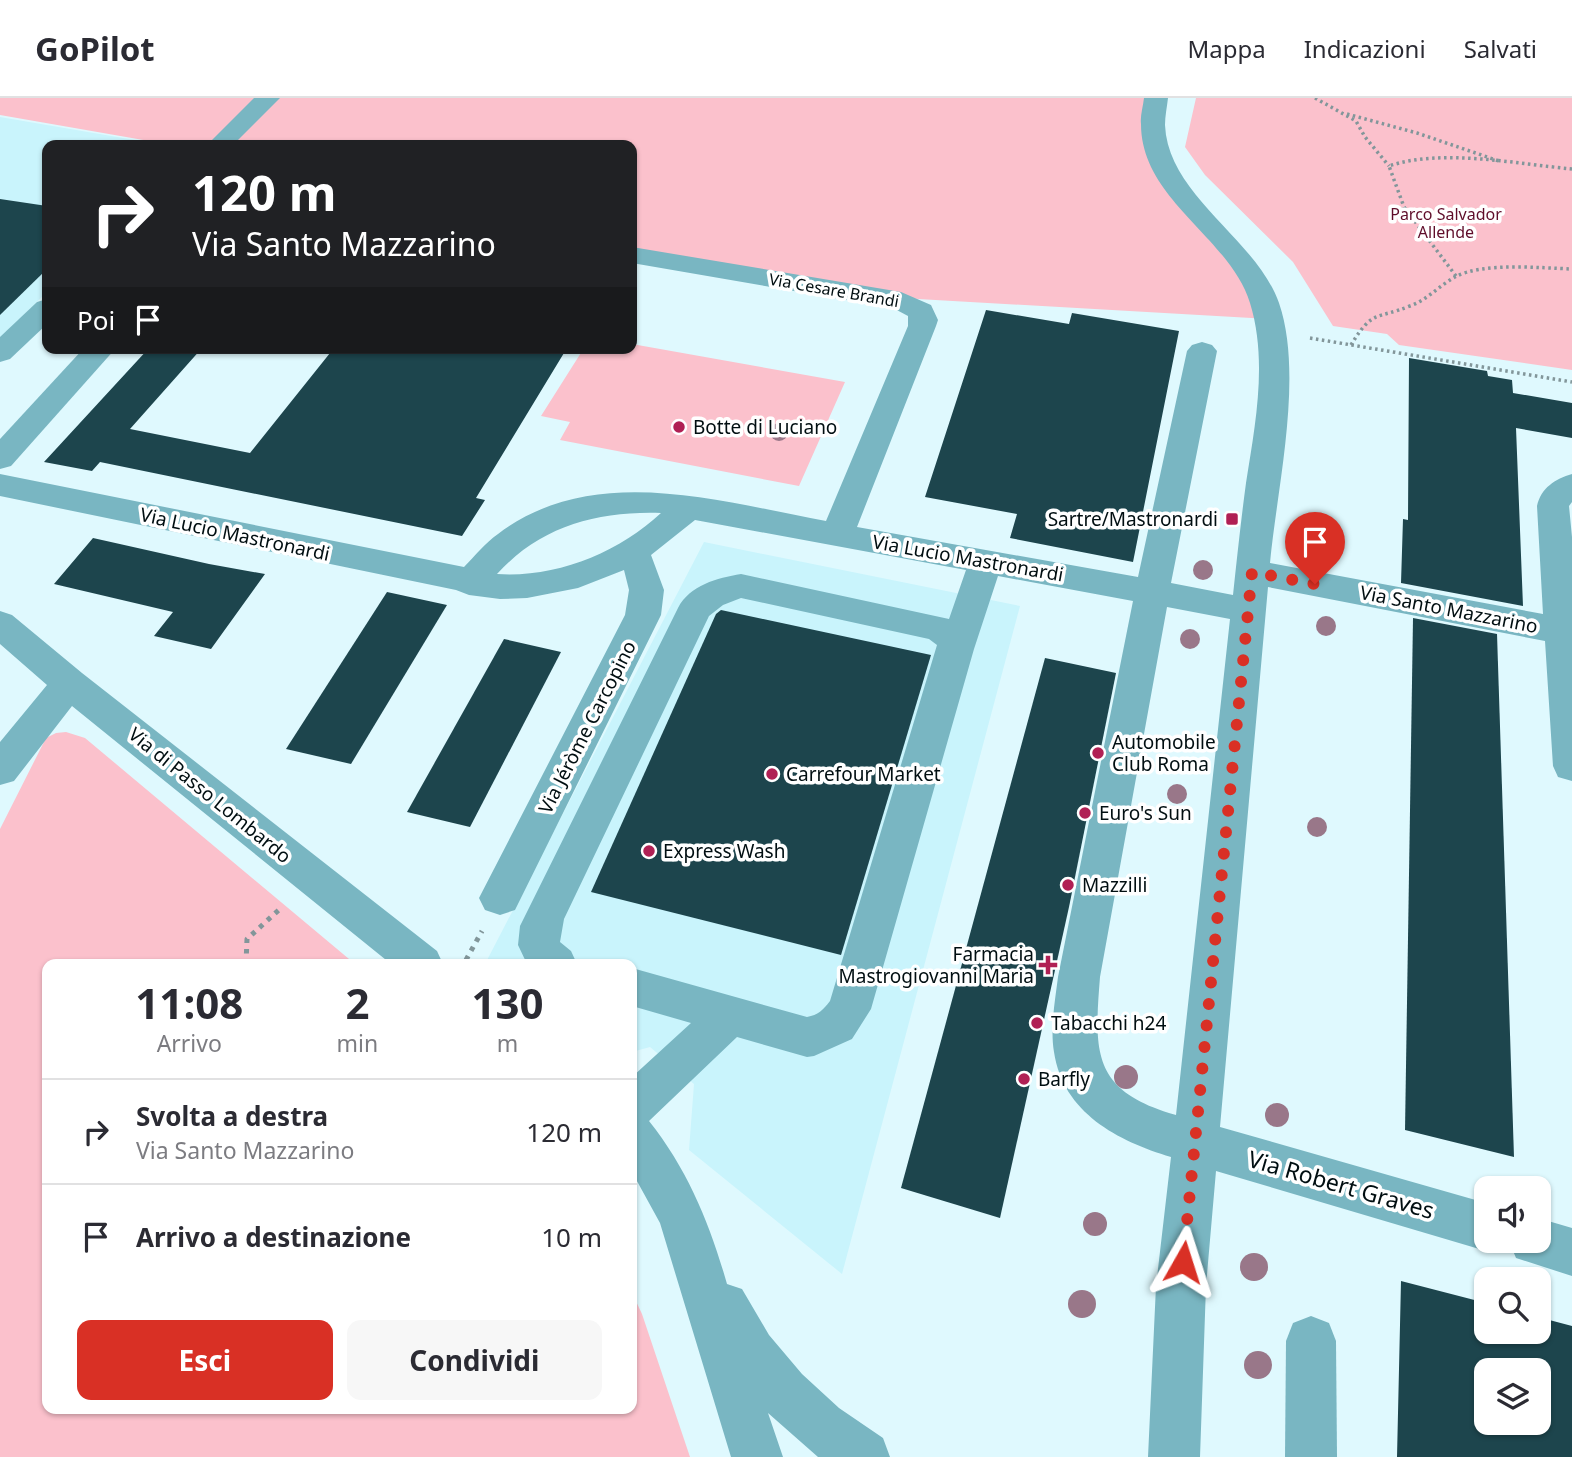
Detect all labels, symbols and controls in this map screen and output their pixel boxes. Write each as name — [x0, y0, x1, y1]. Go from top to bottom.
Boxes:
text: GoPilot — [35, 26, 155, 71]
text: Mappa — [1188, 32, 1266, 65]
text: Indicazioni — [1304, 32, 1426, 65]
text: Salvati — [1464, 32, 1537, 65]
text: 120 m — [192, 159, 337, 225]
icon: right — [77, 168, 168, 259]
park label: Parco Salvador Allende — [1390, 203, 1502, 243]
text: Via Santo Mazzarino — [192, 222, 496, 265]
street label: Via Cesare Brandi — [767, 268, 901, 312]
icon: arrive — [129, 301, 167, 339]
text: Poi — [77, 302, 115, 338]
place label: Botte di Luciano — [693, 414, 837, 440]
marker: Botte di Luciano — [671, 419, 687, 435]
street label: Via Lucio Mastronardi — [138, 501, 332, 567]
place label: Sartre/Mastronardi — [1048, 506, 1218, 532]
marker: Sartre/Mastronardi — [1224, 511, 1240, 527]
pin — [1285, 512, 1345, 584]
icon: arrive — [1296, 523, 1334, 561]
street label: Via Lucio Mastronardi — [871, 528, 1065, 588]
street label: Via Santo Mazzarino — [1358, 579, 1540, 639]
street label: Via Jéròme Carcopino — [532, 636, 642, 818]
street label: Via di Passo Lombardo — [123, 721, 297, 869]
place label: Automobile Club Roma — [1112, 729, 1216, 777]
marker: Automobile Club Roma — [1090, 745, 1106, 761]
place label: Carrefour Market — [786, 761, 941, 787]
marker: Carrefour Market — [764, 766, 780, 782]
place label: Euro's Sun — [1099, 800, 1192, 826]
marker: Euro's Sun — [1077, 805, 1093, 821]
place label: Express Wash — [663, 838, 785, 864]
marker: Express Wash — [641, 843, 657, 859]
place label: Mazzilli — [1082, 872, 1147, 898]
marker: Mazzilli — [1060, 877, 1076, 893]
place label: Farmacia Mastrogiovanni Maria — [839, 941, 1034, 989]
marker: Farmacia Mastrogiovanni Maria — [1040, 957, 1056, 973]
text: 11:08 — [135, 974, 243, 1031]
text: 2 — [345, 974, 369, 1031]
text: 130 — [472, 974, 544, 1031]
place label: Tabacchi h24 — [1051, 1010, 1166, 1036]
marker: Tabacchi h24 — [1029, 1015, 1045, 1031]
text: Arrivo — [157, 1027, 222, 1059]
text: min — [337, 1027, 378, 1059]
text: m — [497, 1027, 518, 1059]
place label: Barfly — [1038, 1066, 1090, 1092]
marker: Barfly — [1016, 1071, 1032, 1087]
text: Svolta a destra — [136, 1098, 328, 1134]
icon: right — [77, 1113, 115, 1151]
text: 120 m — [526, 1114, 602, 1150]
text: Via Santo Mazzarino — [136, 1134, 354, 1166]
street label: Via Robert Graves — [1245, 1142, 1438, 1226]
map controls — [1474, 1176, 1551, 1435]
button: sound — [1474, 1176, 1551, 1253]
icon: arrive — [77, 1218, 115, 1256]
text: Arrivo a destinazione — [136, 1219, 411, 1255]
text: 10 m — [541, 1219, 602, 1255]
position arrow — [1146, 1225, 1220, 1299]
button: search — [1474, 1267, 1551, 1344]
button: Esci — [77, 1320, 333, 1400]
button: Condividi — [347, 1320, 602, 1400]
button: layers — [1474, 1358, 1551, 1435]

